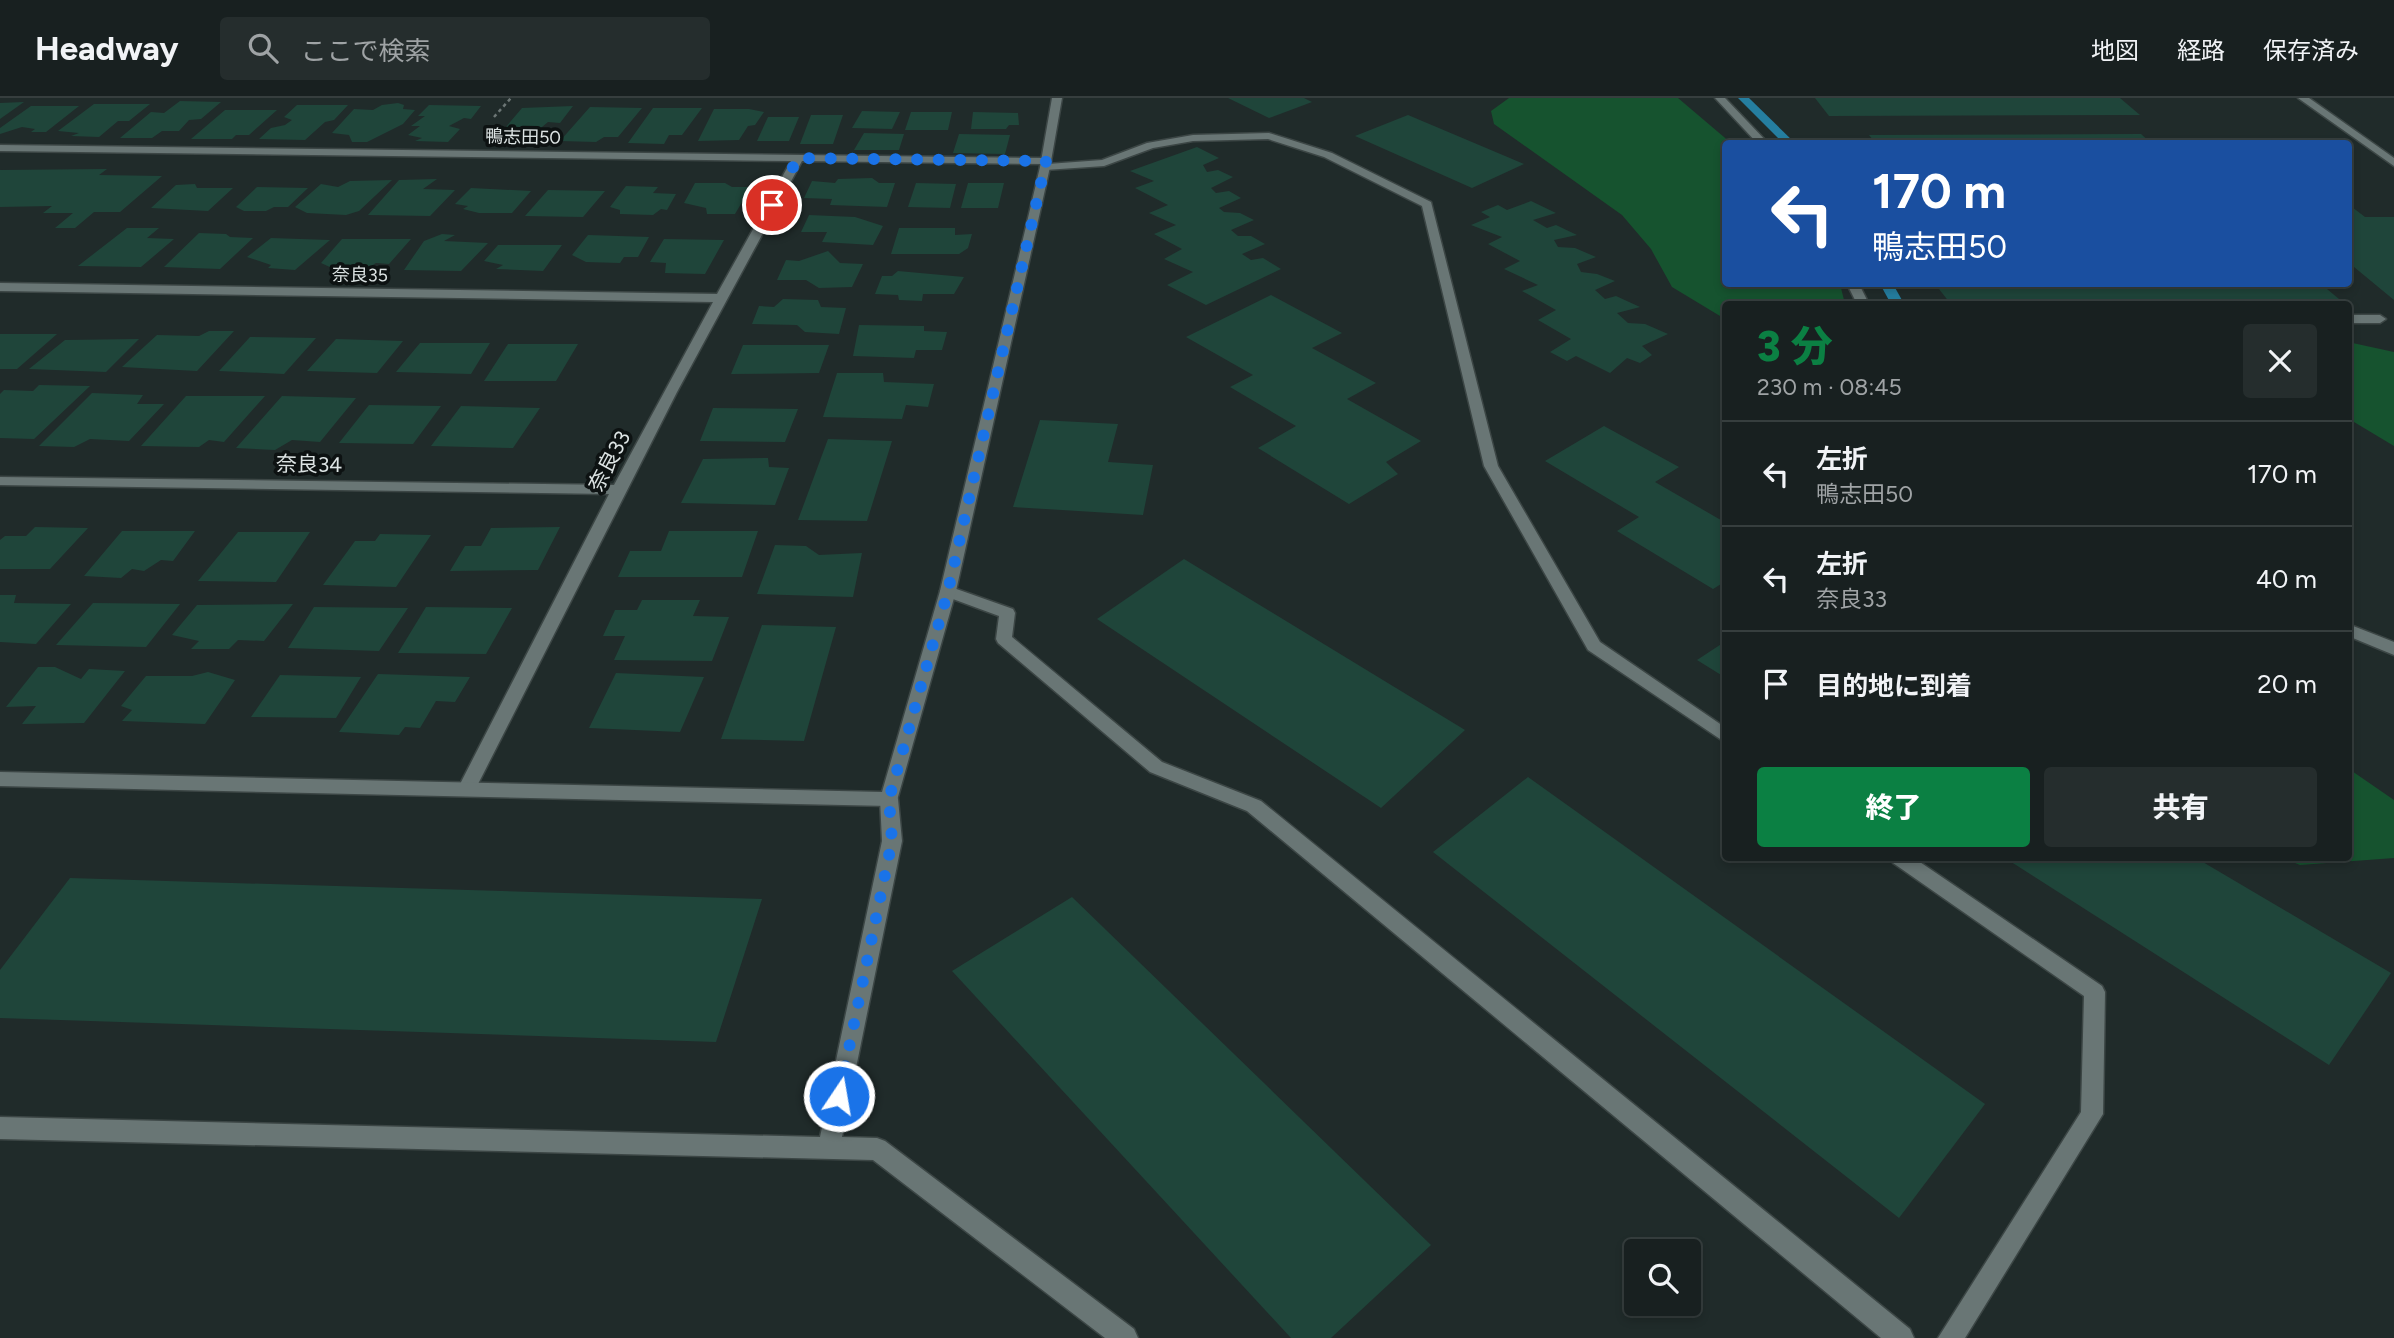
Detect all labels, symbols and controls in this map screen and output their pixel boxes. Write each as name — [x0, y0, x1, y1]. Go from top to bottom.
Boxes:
search box — [220, 17, 710, 80]
text: Headway — [35, 29, 178, 68]
icon: search — [244, 29, 282, 67]
text: ここで検索 — [300, 35, 430, 67]
text: 地図 — [2091, 36, 2139, 65]
text: 経路 — [2177, 36, 2225, 65]
text: 保存済み — [2263, 36, 2359, 65]
street label: 鴨志田50 — [485, 125, 561, 149]
text: 170 m — [1872, 161, 2006, 220]
icon: left — [1757, 168, 1848, 259]
pin — [742, 175, 802, 235]
icon: arrive — [753, 186, 791, 224]
text: 鴨志田50 — [1872, 228, 2007, 266]
street label: 奈良35 — [332, 264, 388, 286]
text: 3 分 — [1757, 321, 1832, 372]
button: close — [2243, 324, 2317, 398]
text: 230 m · 08:45 — [1757, 373, 1902, 401]
street label: 奈良33 — [583, 426, 635, 496]
text: 左折 — [1816, 443, 1868, 475]
street label: 奈良34 — [276, 451, 342, 477]
icon: left — [1757, 455, 1795, 493]
text: 170 m — [2247, 458, 2317, 490]
text: 鴨志田50 — [1816, 480, 1913, 508]
text: 左折 — [1816, 548, 1868, 580]
icon: left — [1757, 560, 1795, 598]
text: 40 m — [2256, 563, 2317, 595]
text: 奈良33 — [1816, 585, 1887, 613]
icon: arrive — [1757, 665, 1795, 703]
text: 20 m — [2257, 668, 2317, 700]
text: 目的地に到着 — [1816, 670, 1972, 702]
button: 終了 — [1757, 767, 2030, 847]
button: 共有 — [2044, 767, 2317, 847]
position arrow — [802, 1059, 876, 1133]
map controls — [1624, 1239, 1701, 1316]
button: search — [1624, 1239, 1701, 1316]

